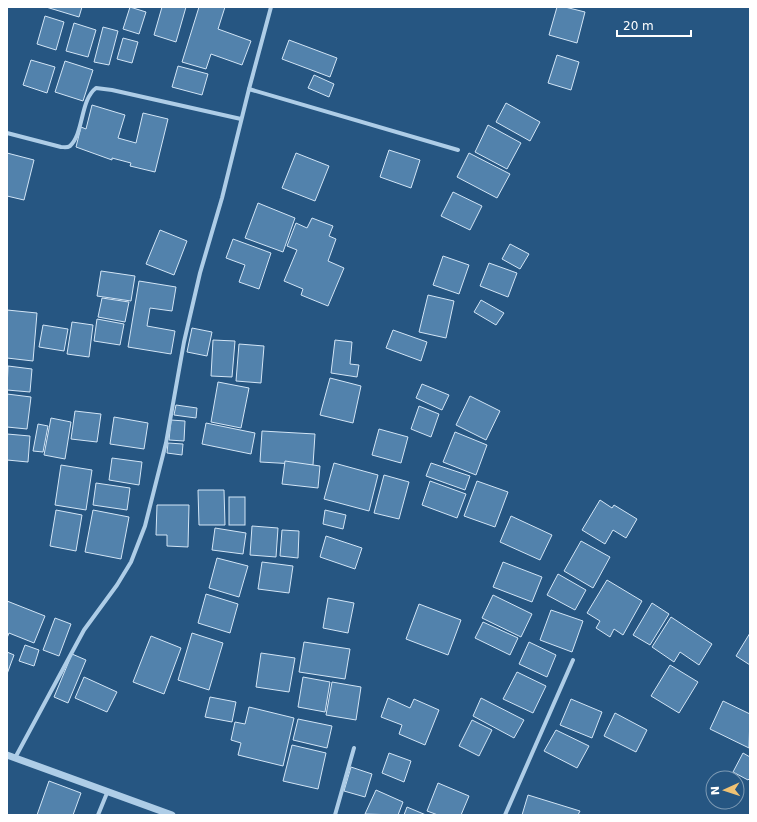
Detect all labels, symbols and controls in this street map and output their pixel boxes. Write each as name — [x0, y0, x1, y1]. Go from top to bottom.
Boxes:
scale bar — [617, 12, 691, 38]
text: 20 m — [623, 19, 654, 33]
north arrow — [705, 770, 745, 810]
text: N — [709, 786, 722, 795]

